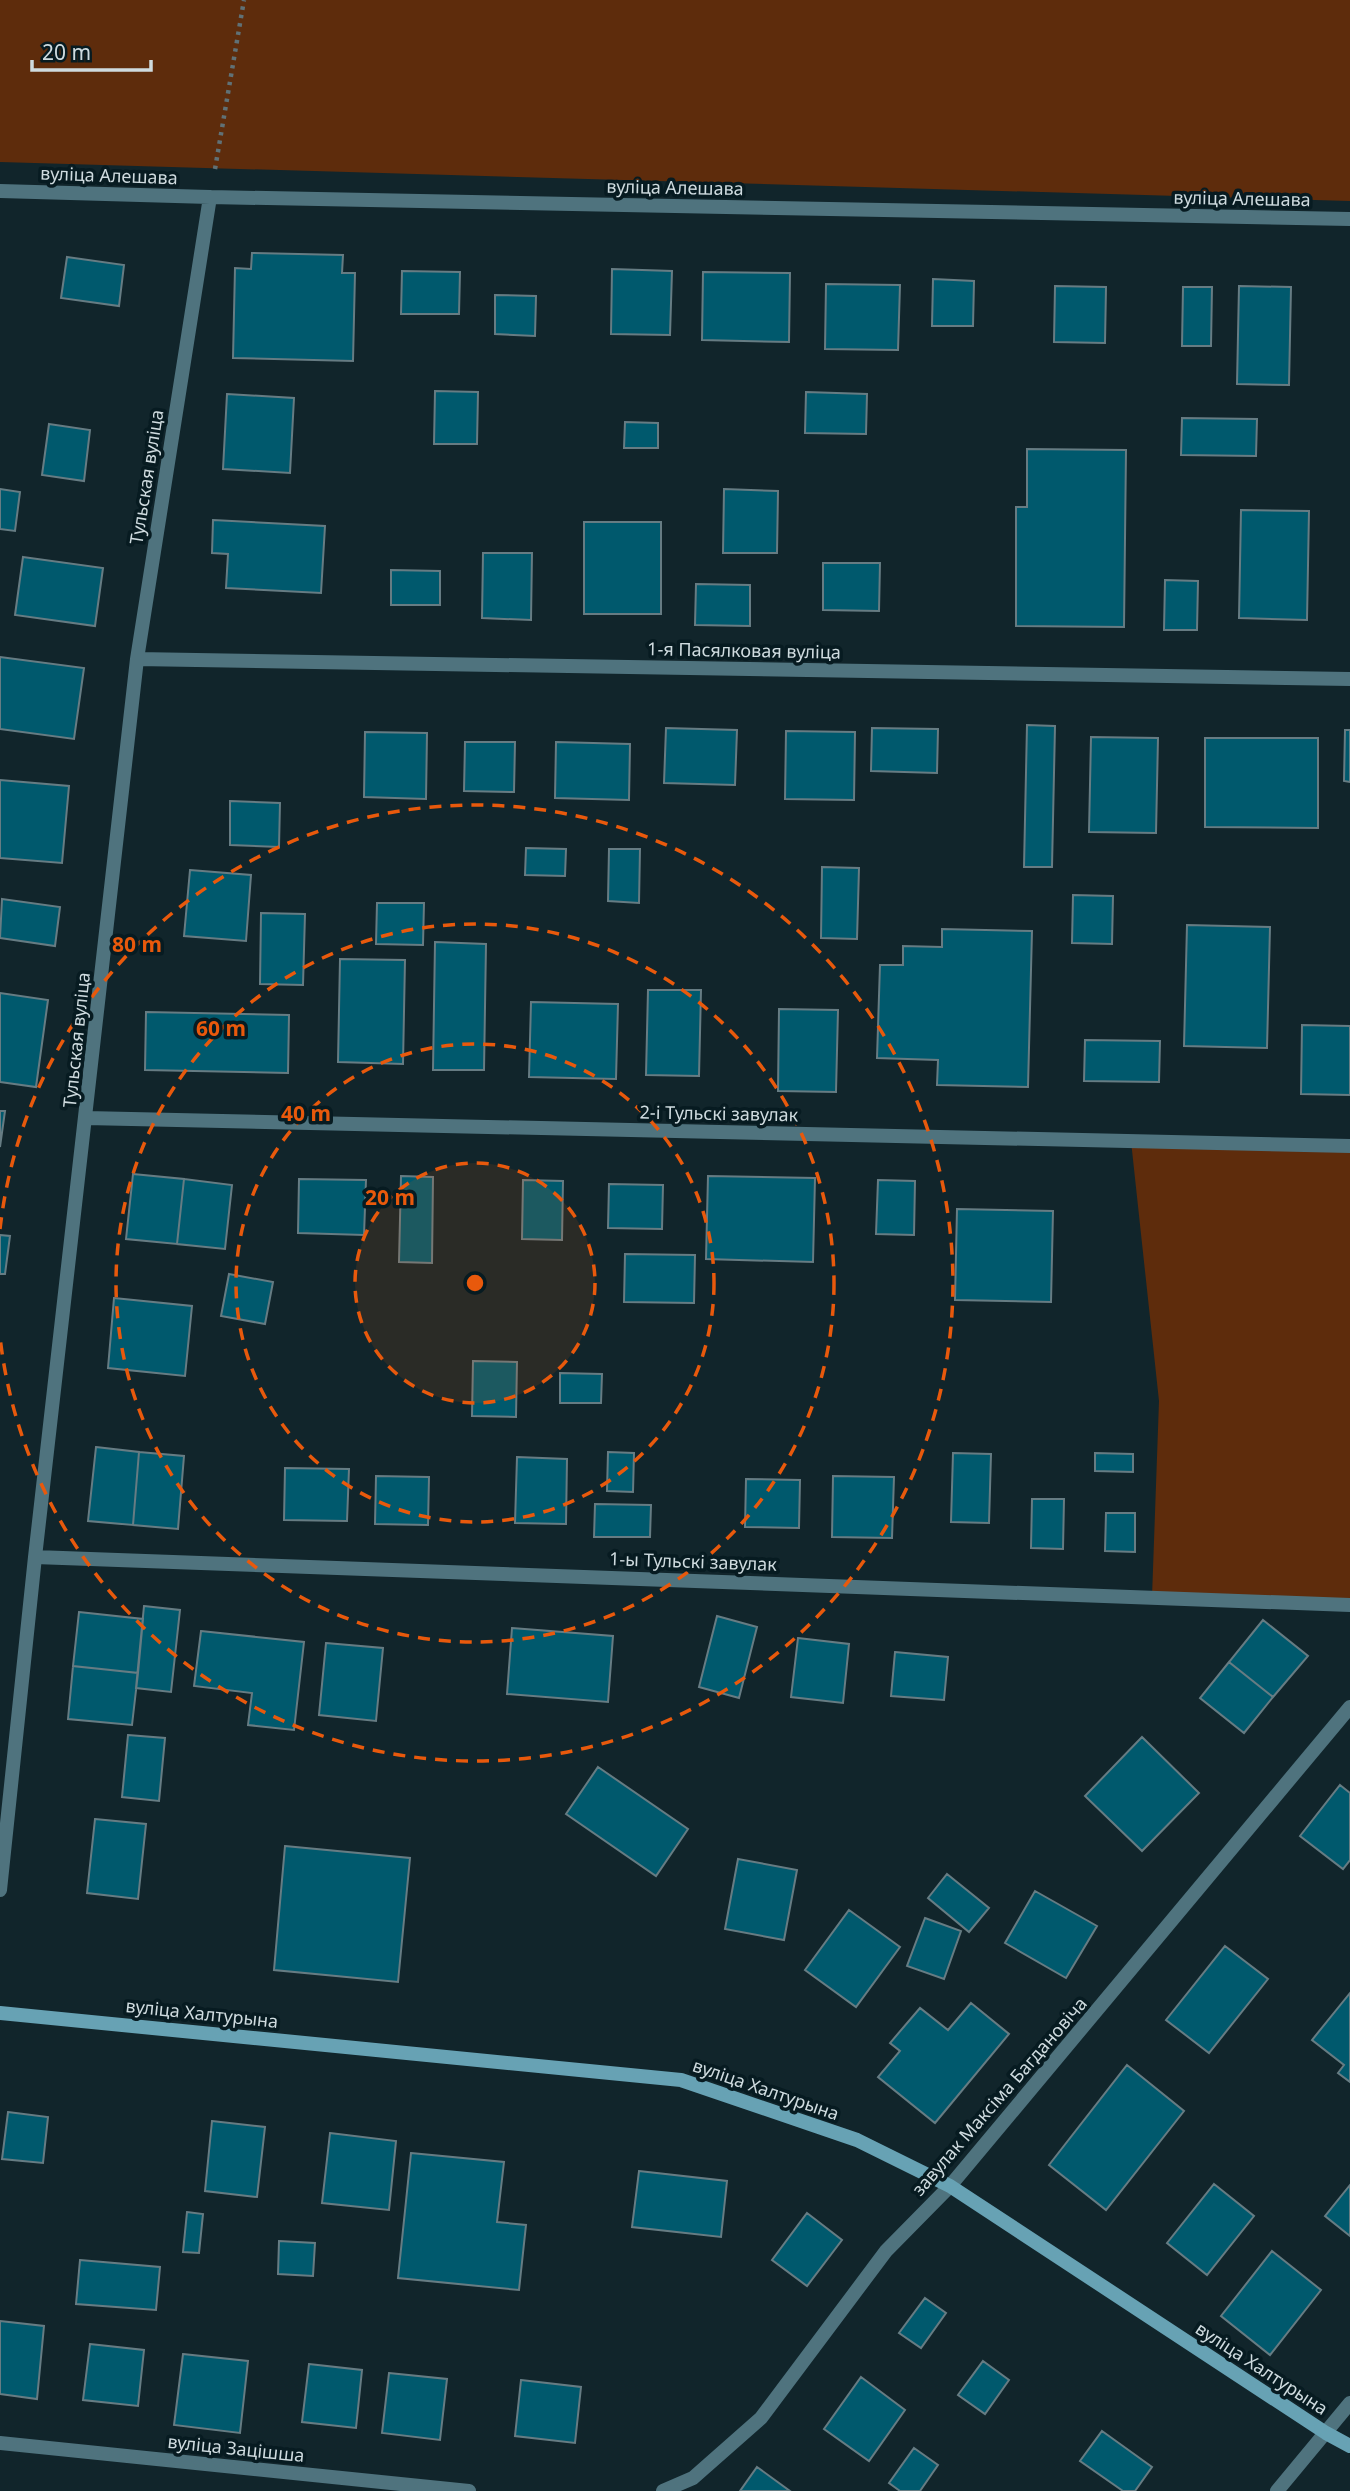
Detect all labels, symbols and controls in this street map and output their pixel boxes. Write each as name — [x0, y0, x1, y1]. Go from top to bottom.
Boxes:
scale bar — [32, 28, 150, 72]
text: 20 m — [42, 38, 91, 66]
street label: вуліца Алешава — [40, 161, 178, 189]
street label: вуліца Алешава — [606, 174, 744, 200]
street label: вуліца Алешава — [1173, 185, 1311, 211]
street label: Тульская вуліца — [124, 408, 168, 546]
street label: 1-я Пасялковая вуліца — [647, 636, 841, 664]
text: 80 m — [112, 930, 162, 958]
street label: Тульская вуліца — [57, 971, 95, 1109]
text: 60 m — [196, 1014, 246, 1042]
text: 40 m — [281, 1099, 331, 1127]
street label: 2-і Тульскі завулак — [639, 1100, 799, 1126]
text: 20 m — [365, 1183, 415, 1211]
centre of rings — [463, 1271, 487, 1295]
street label: 1-ы Тульскі завулак — [609, 1546, 778, 1576]
street label: завулак Максіма Багдановіча — [906, 1992, 1092, 2200]
street label: вуліца Халтурына — [125, 1993, 279, 2033]
street label: вуліца Халтурына — [690, 2053, 842, 2125]
street label: вуліца Халтурына — [1191, 2316, 1333, 2420]
street label: вуліца Зацішша — [166, 2429, 306, 2467]

